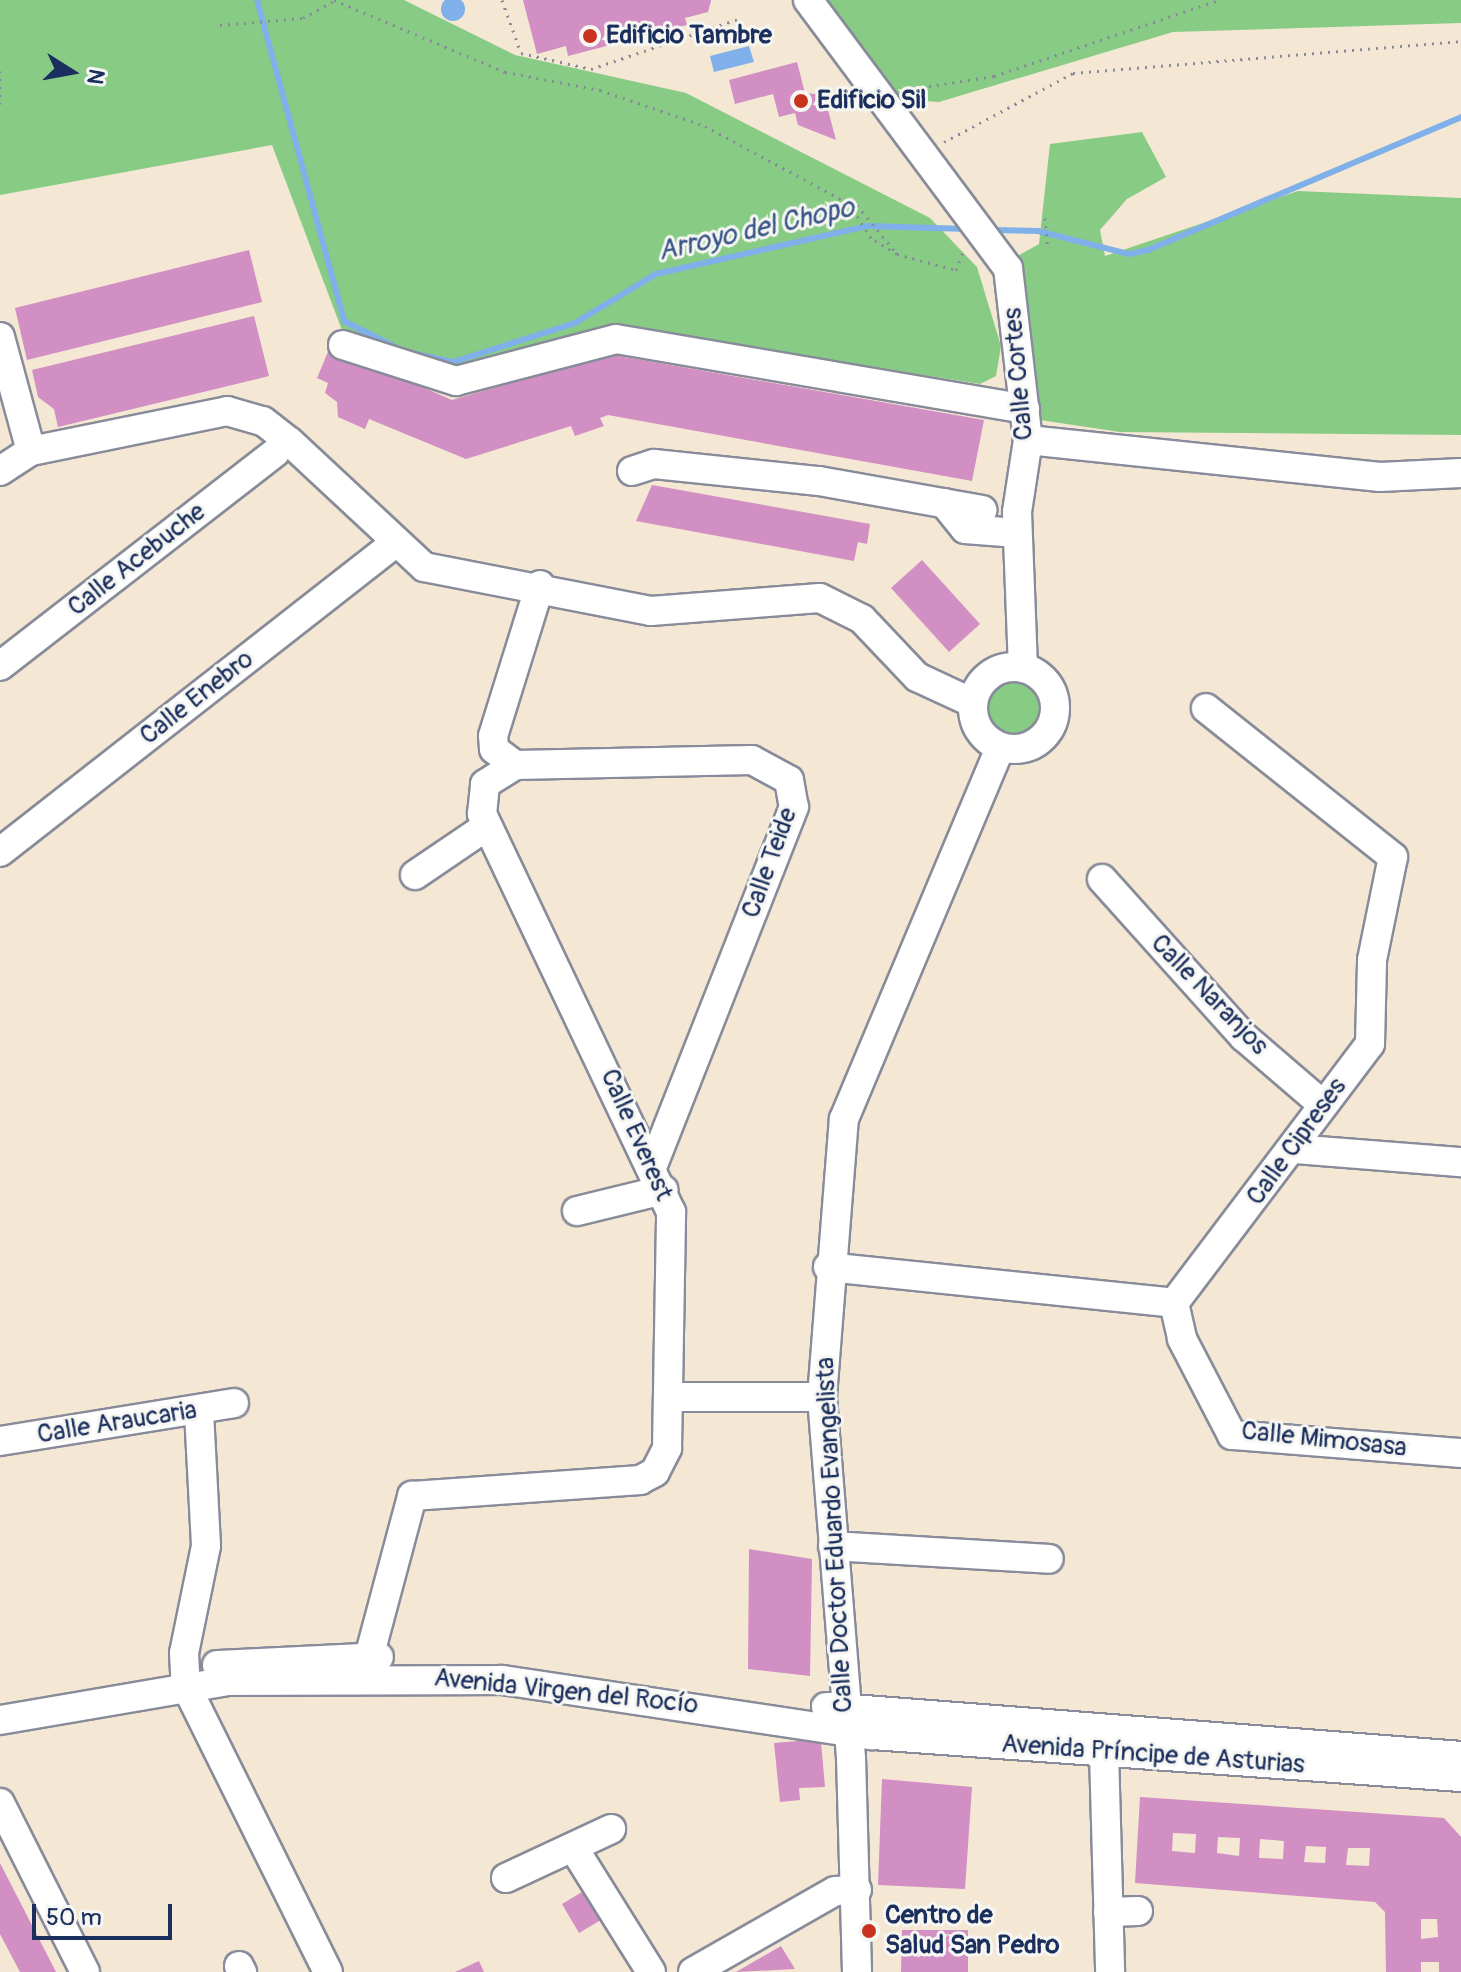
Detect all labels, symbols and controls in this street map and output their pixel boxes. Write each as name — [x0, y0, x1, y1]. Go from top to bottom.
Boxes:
place label: Edificio Tambre — [606, 20, 772, 52]
marker: Edificio Tambre — [581, 27, 599, 45]
north arrow — [32, 32, 112, 112]
text: N — [80, 67, 111, 87]
place label: Edificio Sil — [817, 85, 926, 117]
marker: Edificio Sil — [792, 92, 810, 110]
water label: Arroyo del Chopo — [655, 191, 857, 269]
street label: Calle Cortes — [998, 306, 1040, 442]
street label: Calle Acebuche — [62, 497, 212, 623]
street label: Calle Enebro — [134, 644, 260, 752]
street label: Calle Teide — [736, 804, 804, 922]
street label: Calle Naranjos — [1144, 928, 1274, 1062]
street label: Calle Everest — [593, 1064, 679, 1206]
street label: Calle Cipreses — [1240, 1072, 1354, 1212]
street label: Calle Doctor Eduardo Evangelista — [810, 1356, 860, 1714]
street label: Calle Araucaria — [35, 1395, 199, 1451]
street label: Calle Mimosasa — [1240, 1416, 1408, 1464]
street label: Avenida Virgen del Rocío — [432, 1663, 700, 1721]
street label: Avenida Príncipe de Asturias — [1000, 1729, 1306, 1781]
scale bar — [36, 1888, 176, 1938]
place label: Centro de Salud San Pedro — [885, 1900, 1059, 1962]
text: 50 m — [46, 1903, 102, 1932]
marker: Centro de Salud San Pedro — [860, 1922, 878, 1940]

